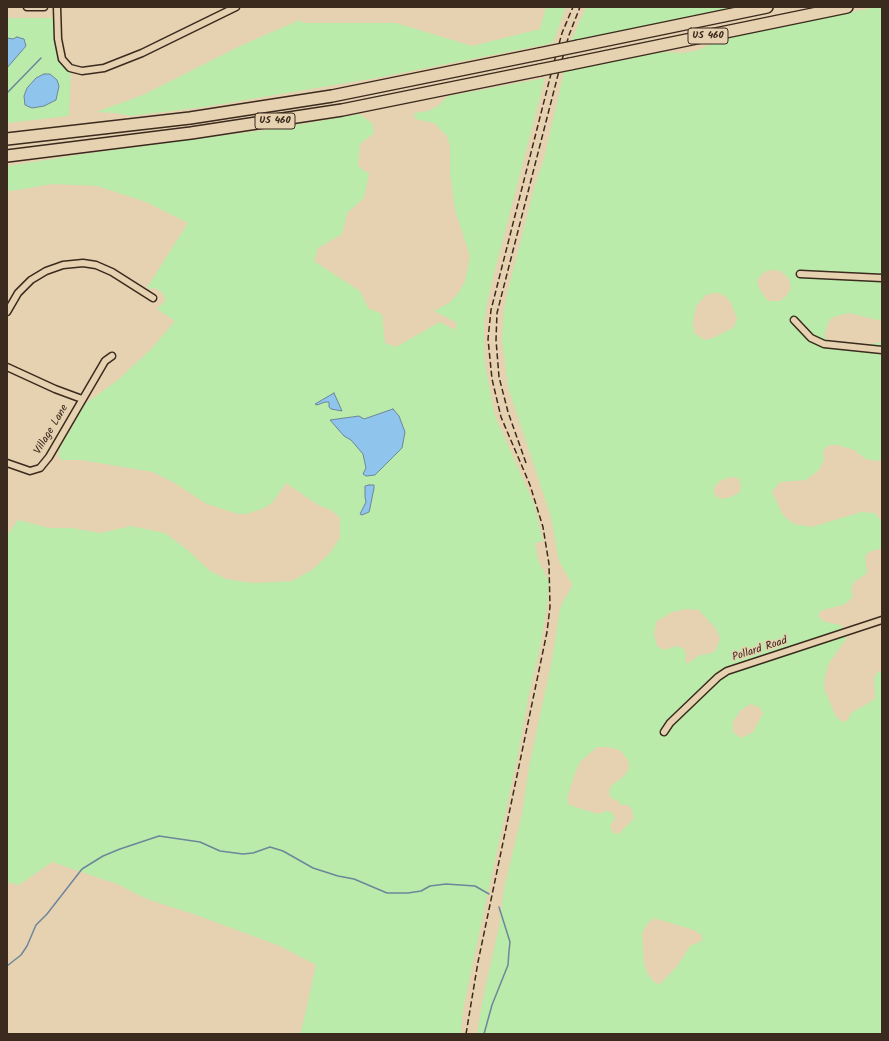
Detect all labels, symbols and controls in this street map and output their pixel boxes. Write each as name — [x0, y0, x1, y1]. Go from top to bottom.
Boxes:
road number: US 460 — [688, 28, 728, 44]
road number: US 460 — [255, 113, 295, 129]
street label: Village Lane — [32, 403, 72, 457]
street label: Pollard Road — [731, 635, 789, 665]

